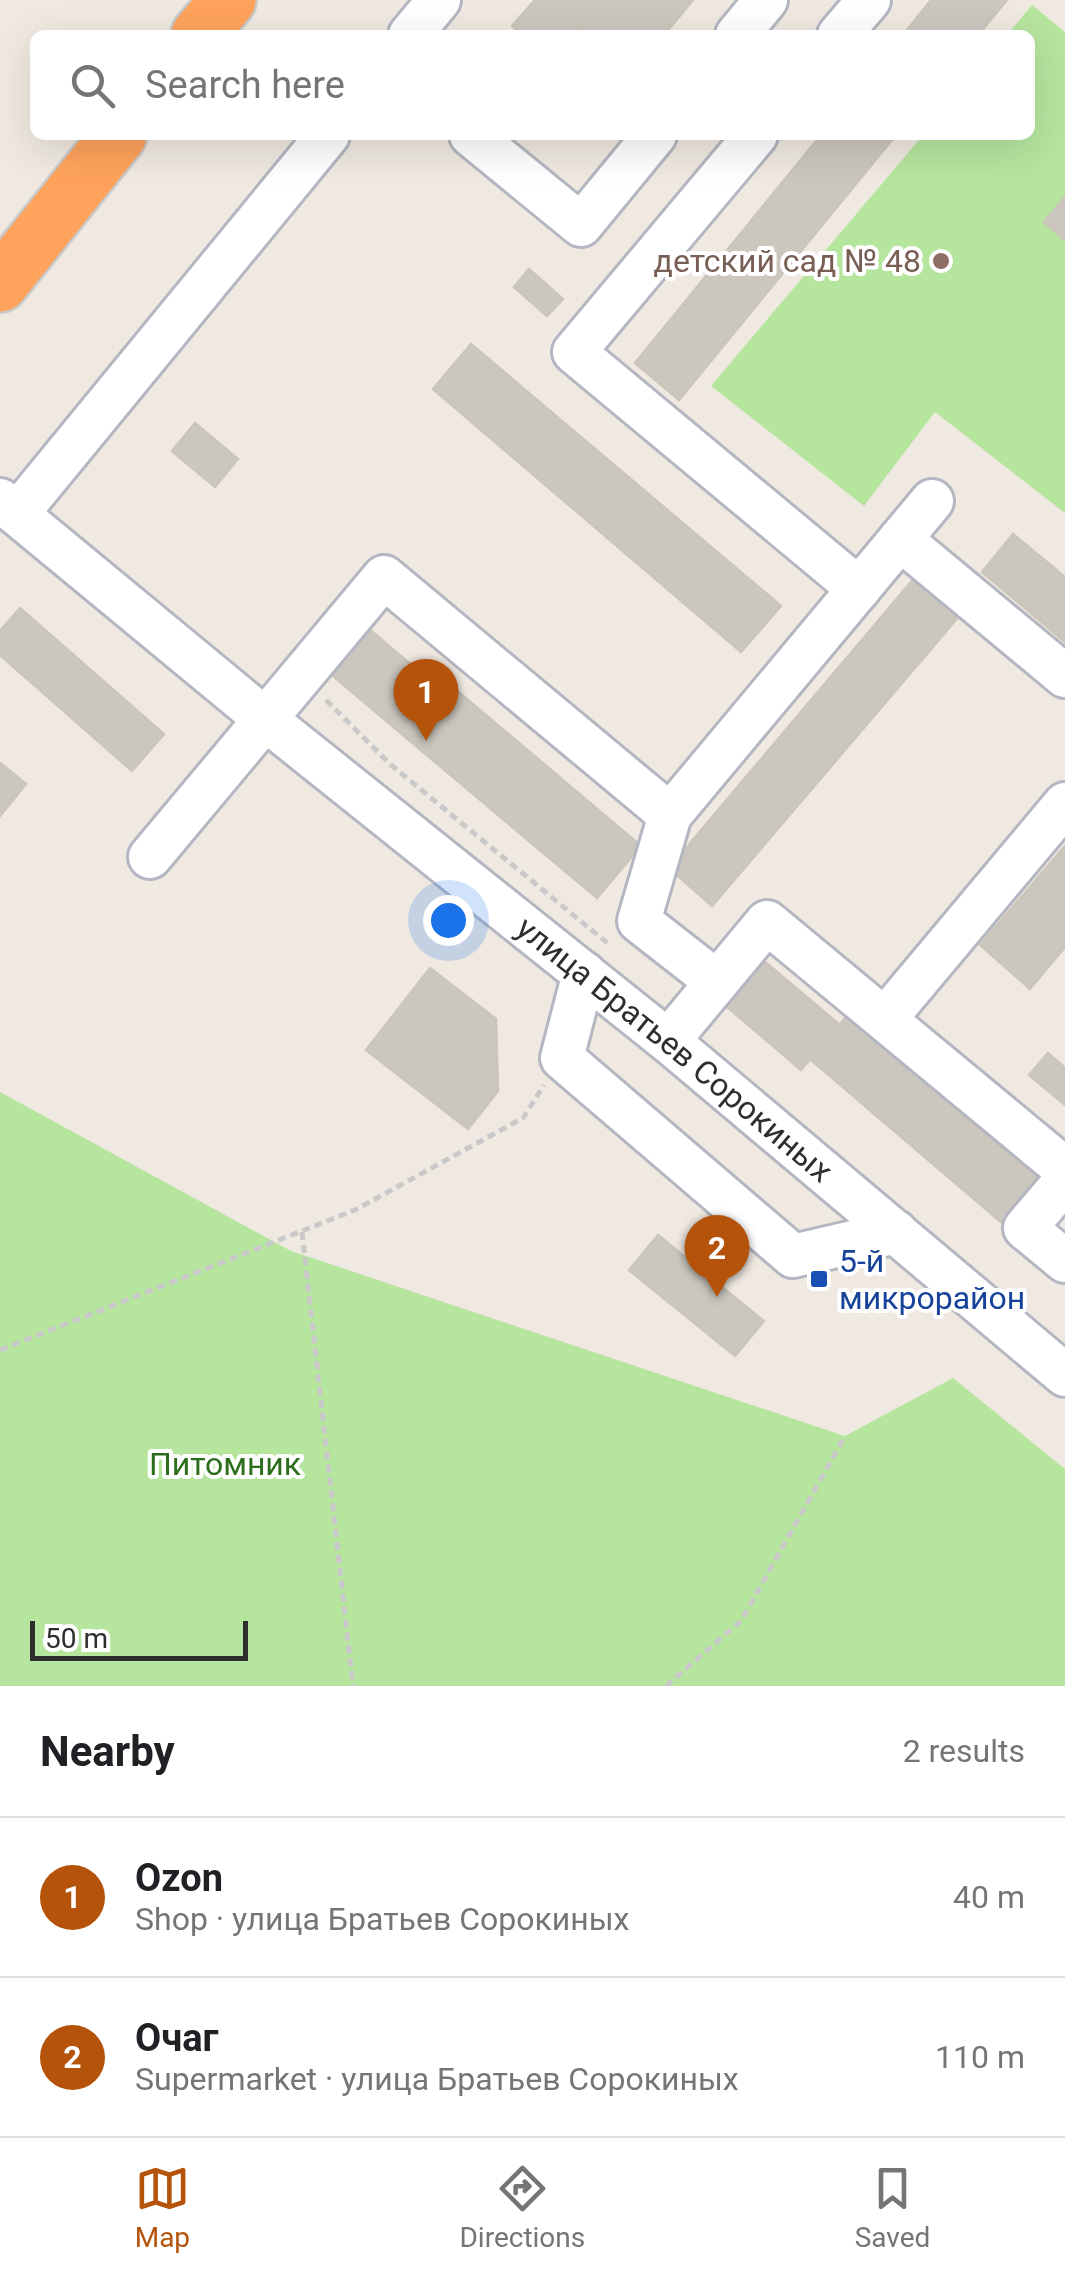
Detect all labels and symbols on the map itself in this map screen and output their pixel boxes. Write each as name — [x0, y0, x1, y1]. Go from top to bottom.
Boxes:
place label: детский сад № 48 — [654, 242, 921, 280]
marker: детский сад № 48 — [930, 250, 952, 272]
pin: 1 — [394, 658, 458, 741]
your location — [423, 895, 474, 946]
street label: улица Братьев Сорокиных — [509, 909, 840, 1190]
pin: 2 — [684, 1214, 750, 1297]
place label: 5-й микрорайон — [839, 1242, 1025, 1317]
marker: 5-й микрорайон — [808, 1268, 830, 1290]
park label: Питомник — [149, 1445, 301, 1483]
scale bar — [30, 1616, 248, 1660]

